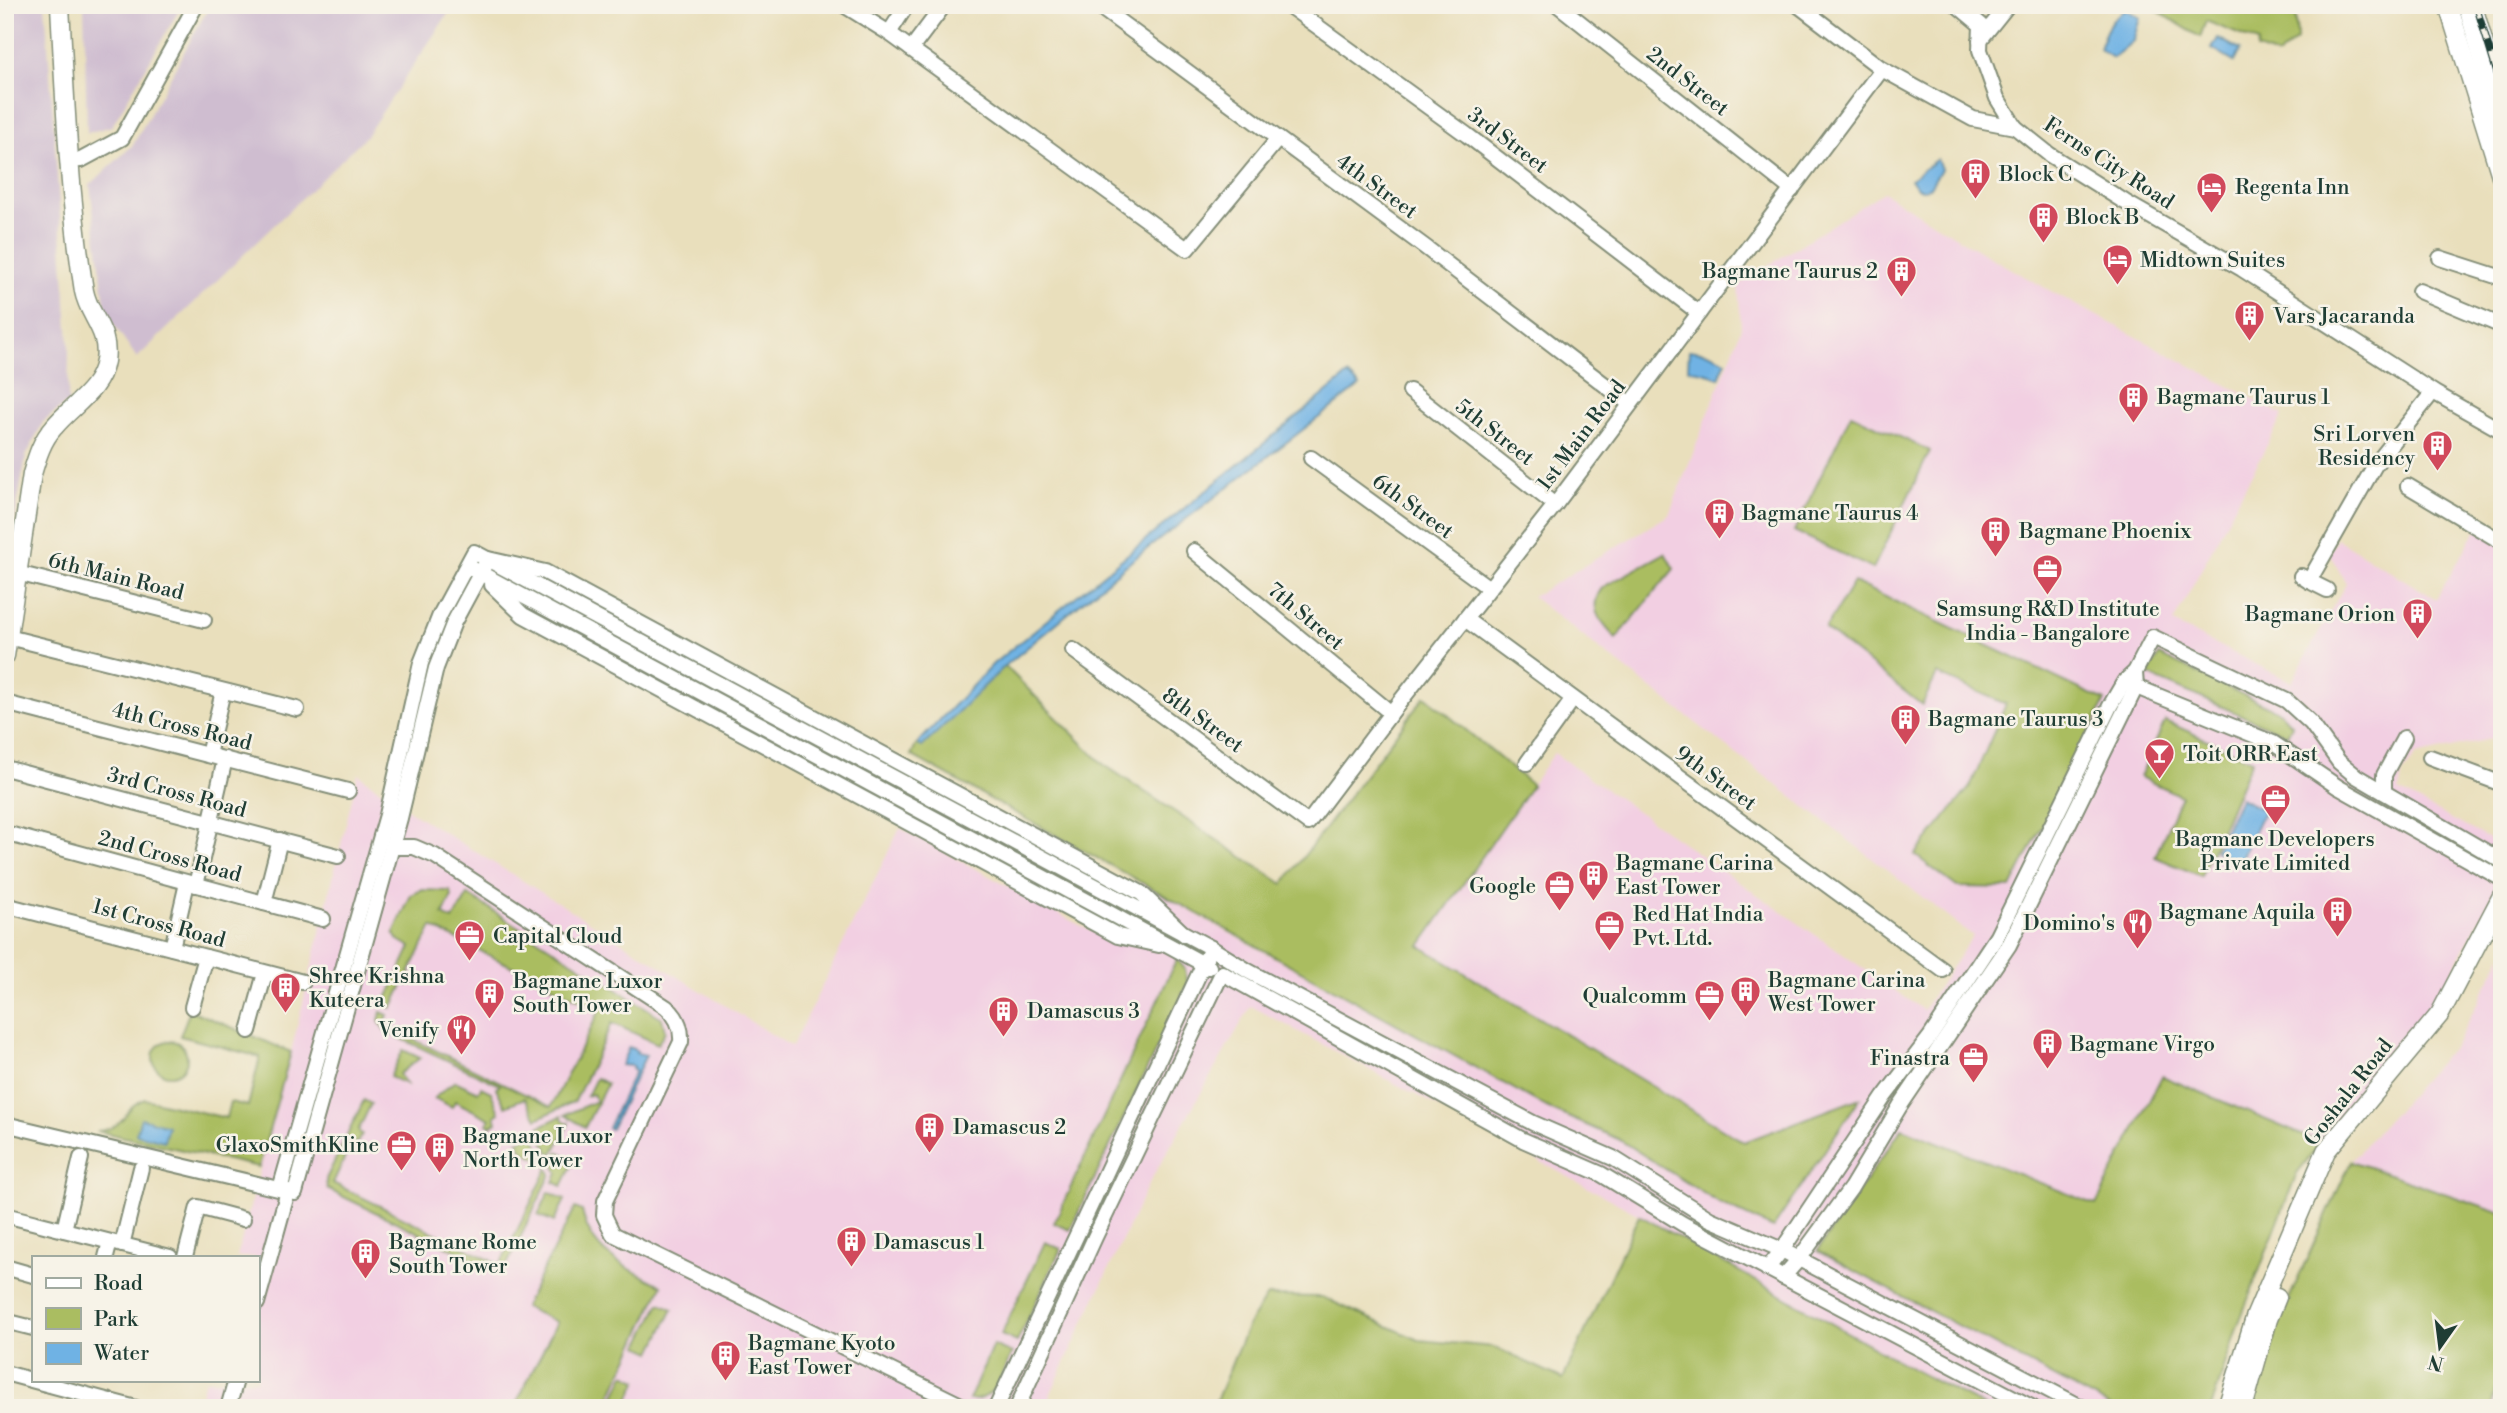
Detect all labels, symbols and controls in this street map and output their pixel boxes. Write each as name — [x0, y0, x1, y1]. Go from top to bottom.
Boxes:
street label: 2nd Street — [1641, 41, 1734, 122]
street label: 3rd Street — [1462, 102, 1553, 180]
street label: Ferns City Road — [2038, 112, 2179, 216]
street label: 4th Street — [1331, 149, 1423, 225]
building icon: Block C — [1959, 157, 1993, 201]
place label: Block C — [1998, 162, 2072, 188]
hotel icon: Regenta Inn — [2195, 170, 2229, 214]
place label: Regenta Inn — [2235, 175, 2350, 201]
building icon: Block B — [2026, 200, 2060, 244]
place label: Block B — [2065, 205, 2139, 231]
hotel icon: Midtown Suites — [2100, 243, 2134, 287]
place label: Midtown Suites — [2140, 248, 2285, 274]
building icon: Bagmane Taurus 2 — [1884, 254, 1918, 298]
place label: Bagmane Taurus 2 — [1701, 259, 1878, 285]
building icon: Vars Jacaranda — [2233, 299, 2267, 343]
place label: Vars Jacaranda — [2272, 304, 2415, 330]
street label: 1st Main Road — [1532, 375, 1632, 496]
building icon: Bagmane Taurus 1 — [2117, 380, 2151, 424]
place label: Bagmane Taurus 1 — [2156, 385, 2330, 411]
street label: 5th Street — [1450, 394, 1540, 472]
place label: Sri Lorven Residency — [2313, 422, 2416, 472]
building icon: Sri Lorven Residency — [2421, 429, 2455, 473]
street label: 6th Street — [1367, 469, 1459, 545]
building icon: Bagmane Taurus 4 — [1702, 496, 1736, 540]
place label: Bagmane Taurus 4 — [1741, 501, 1919, 527]
building icon: Bagmane Phoenix — [1979, 514, 2013, 558]
place label: Bagmane Phoenix — [2018, 519, 2191, 545]
street label: 6th Main Road — [45, 548, 186, 606]
office icon: Samsung R&D Institute India - Bangalore — [2031, 552, 2065, 596]
street label: 7th Street — [1262, 577, 1349, 657]
place label: Samsung R&D Institute India - Bangalore — [1936, 597, 2160, 647]
building icon: Bagmane Orion — [2401, 597, 2435, 641]
place label: Bagmane Orion — [2244, 602, 2395, 628]
street label: 8th Street — [1157, 683, 1249, 759]
street label: 4th Cross Road — [109, 697, 255, 757]
building icon: Bagmane Taurus 3 — [1888, 702, 1922, 746]
place label: Bagmane Taurus 3 — [1927, 707, 2104, 733]
bar icon: Toit ORR East — [2143, 737, 2177, 781]
street label: 9th Street — [1670, 741, 1762, 817]
place label: Toit ORR East — [2183, 742, 2318, 768]
street label: 3rd Cross Road — [104, 762, 249, 824]
office icon: Bagmane Developers Private Limited — [2258, 782, 2292, 826]
street label: 2nd Cross Road — [95, 825, 244, 889]
place label: Bagmane Developers Private Limited — [2174, 827, 2375, 877]
place label: Bagmane Carina East Tower — [1615, 851, 1774, 901]
building icon: Bagmane Carina East Tower — [1576, 858, 1610, 902]
office icon: Google — [1542, 869, 1576, 913]
place label: Google — [1469, 874, 1536, 900]
street label: 1st Cross Road — [89, 894, 228, 954]
building icon: Bagmane Aquila — [2321, 895, 2355, 939]
place label: Bagmane Aquila — [2158, 900, 2315, 926]
place label: Red Hat India Pvt. Ltd. — [1633, 902, 1764, 952]
restaurant icon: Domino's — [2121, 906, 2155, 950]
office icon: Red Hat India Pvt. Ltd. — [1593, 909, 1627, 953]
place label: Domino's — [2023, 911, 2115, 937]
office icon: Capital Cloud — [453, 919, 487, 963]
place label: Capital Cloud — [493, 924, 622, 950]
place label: Shree Krishna Kuteera — [309, 964, 445, 1014]
place label: Bagmane Carina West Tower — [1767, 968, 1926, 1018]
place label: Bagmane Luxor South Tower — [512, 969, 663, 1019]
building icon: Shree Krishna Kuteera — [269, 971, 303, 1015]
building icon: Bagmane Carina West Tower — [1728, 975, 1762, 1019]
building icon: Bagmane Luxor South Tower — [473, 976, 507, 1020]
office icon: Qualcomm — [1693, 979, 1727, 1023]
place label: Qualcomm — [1583, 984, 1687, 1010]
building icon: Damascus 3 — [987, 994, 1021, 1038]
place label: Damascus 3 — [1027, 999, 1140, 1025]
restaurant icon: Venify — [445, 1013, 479, 1057]
place label: Venify — [377, 1018, 440, 1044]
building icon: Bagmane Virgo — [2030, 1027, 2064, 1071]
place label: Bagmane Virgo — [2069, 1032, 2215, 1058]
street label: Goshala Road — [2299, 1034, 2399, 1152]
office icon: Finastra — [1956, 1041, 1990, 1085]
place label: Finastra — [1870, 1046, 1950, 1072]
building icon: Damascus 2 — [913, 1110, 947, 1154]
place label: Damascus 2 — [953, 1115, 1066, 1141]
place label: Bagmane Luxor North Tower — [462, 1124, 613, 1174]
office icon: GlaxoSmithKline — [385, 1128, 419, 1172]
building icon: Bagmane Luxor North Tower — [423, 1131, 457, 1175]
place label: GlaxoSmithKline — [216, 1133, 379, 1159]
building icon: Damascus 1 — [834, 1225, 868, 1269]
place label: Bagmane Rome South Tower — [388, 1230, 537, 1280]
place label: Damascus 1 — [874, 1230, 984, 1256]
building icon: Bagmane Rome South Tower — [349, 1237, 383, 1281]
legend — [32, 1256, 259, 1382]
text: Road — [94, 1271, 143, 1297]
text: Park — [94, 1307, 139, 1333]
north arrow — [2406, 1312, 2476, 1382]
place label: Bagmane Kyoto East Tower — [747, 1331, 896, 1381]
building icon: Bagmane Kyoto East Tower — [708, 1338, 742, 1382]
text: Water — [93, 1341, 149, 1367]
text: N — [2426, 1349, 2446, 1376]

